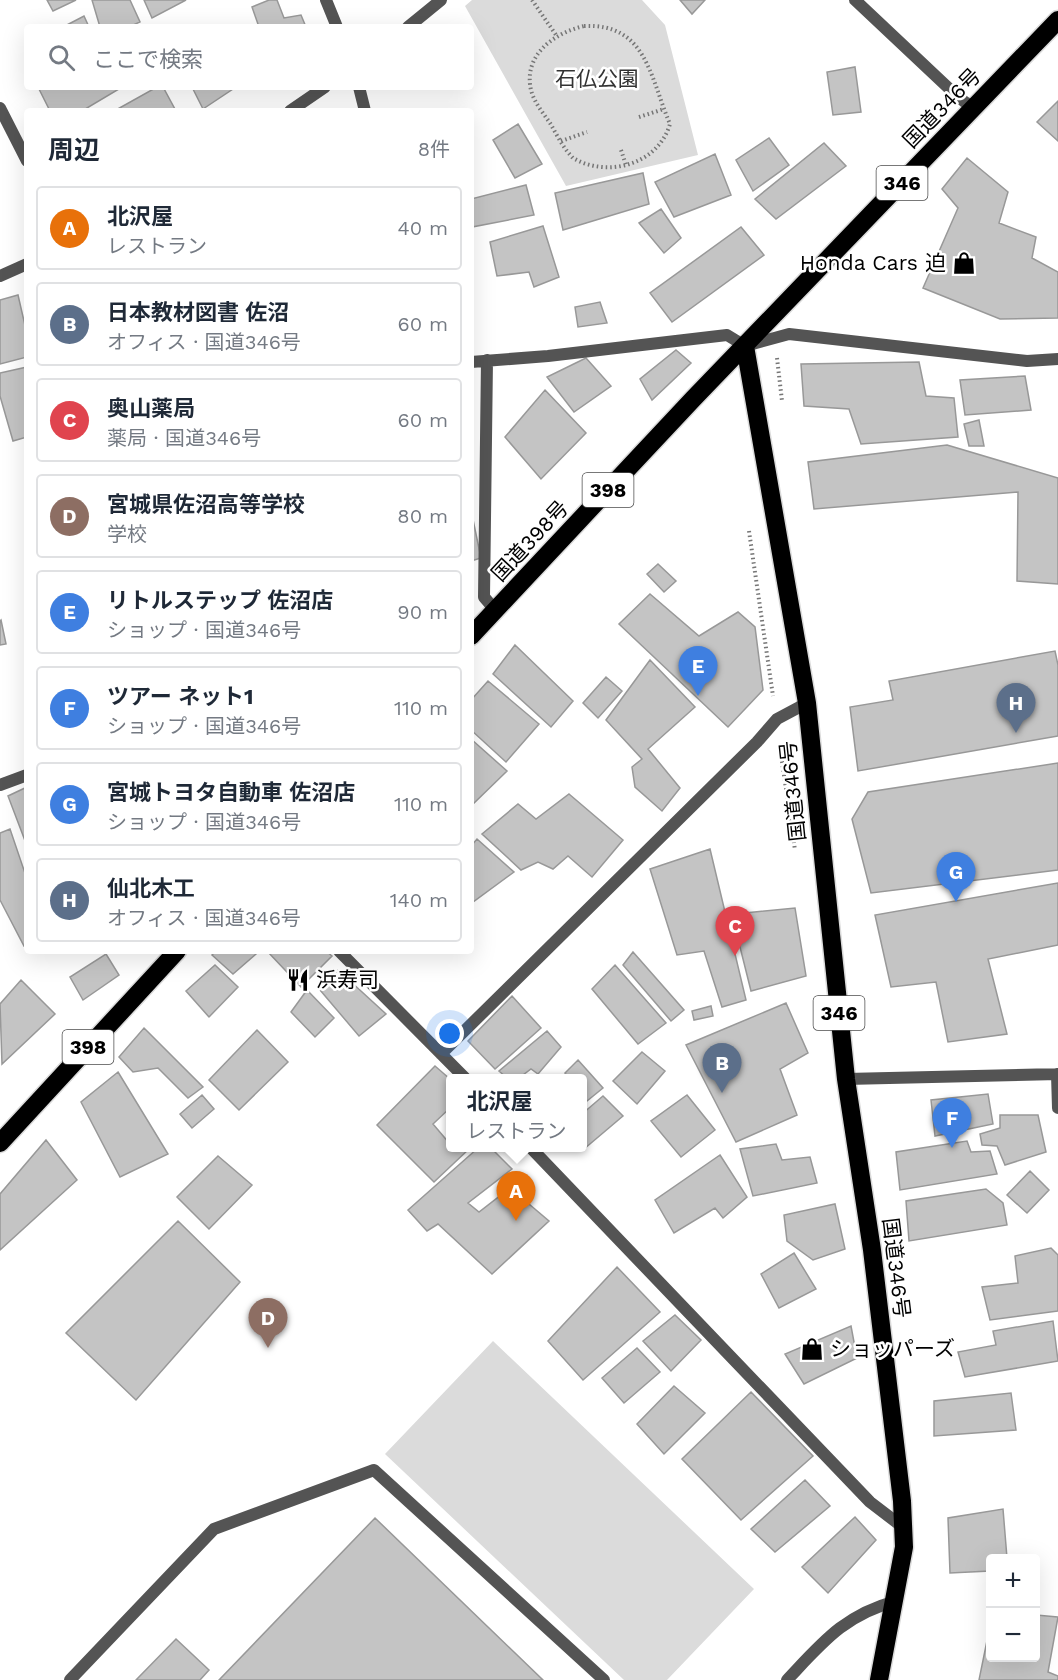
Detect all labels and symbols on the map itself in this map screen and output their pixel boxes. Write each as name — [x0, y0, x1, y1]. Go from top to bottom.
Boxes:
street label: 国道346号 — [898, 63, 986, 153]
park label: 石仏公園 — [555, 66, 639, 91]
road number: 346 — [876, 166, 928, 200]
place label: Honda Cars 迫 — [800, 250, 946, 275]
shop icon: Honda Cars 迫 — [951, 250, 977, 276]
road number: 398 — [582, 473, 634, 507]
street label: 国道398号 — [486, 495, 573, 586]
pin: E — [678, 646, 718, 696]
pin: H — [996, 684, 1036, 733]
street label: 国道346号 — [775, 740, 810, 843]
pin: G — [936, 852, 976, 902]
pin: C — [716, 906, 754, 956]
restaurant icon: 浜寿司 — [285, 967, 311, 993]
place label: 浜寿司 — [316, 967, 379, 992]
road number: 346 — [814, 996, 864, 1030]
your location — [435, 1019, 464, 1048]
road number: 398 — [62, 1030, 113, 1064]
pin: B — [702, 1044, 742, 1093]
pin: F — [932, 1098, 972, 1148]
pin: A — [496, 1172, 536, 1221]
street label: 国道346号 — [878, 1216, 915, 1320]
pin: D — [248, 1298, 288, 1348]
shop icon: ショッパーズ — [799, 1336, 825, 1362]
place label: ショッパーズ — [830, 1336, 955, 1361]

